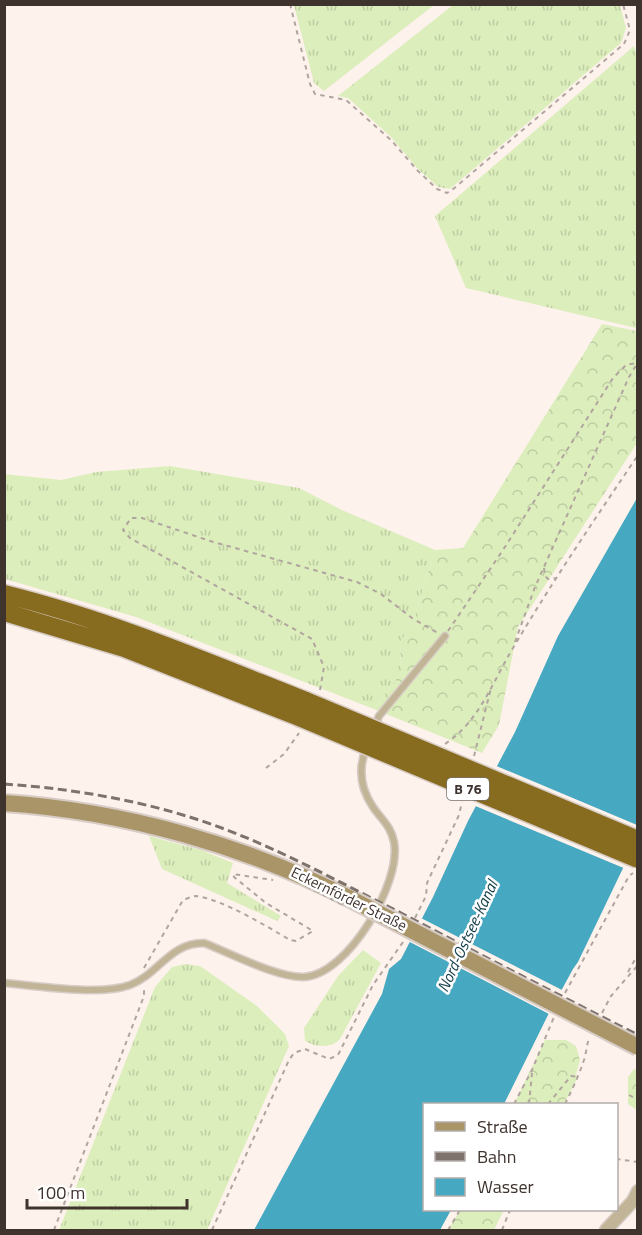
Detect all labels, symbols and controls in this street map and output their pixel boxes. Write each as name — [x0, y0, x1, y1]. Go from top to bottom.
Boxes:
road number: B 76 — [447, 778, 489, 800]
street label: Eckernförder Straße — [287, 861, 411, 937]
water label: Nord-Ostsee-Kanal — [431, 875, 504, 996]
legend — [423, 1103, 618, 1211]
text: Straße — [477, 1113, 528, 1140]
text: Bahn — [477, 1143, 516, 1170]
scale bar — [27, 1172, 188, 1210]
text: Wasser — [477, 1173, 534, 1200]
text: 100 m — [36, 1179, 85, 1206]

